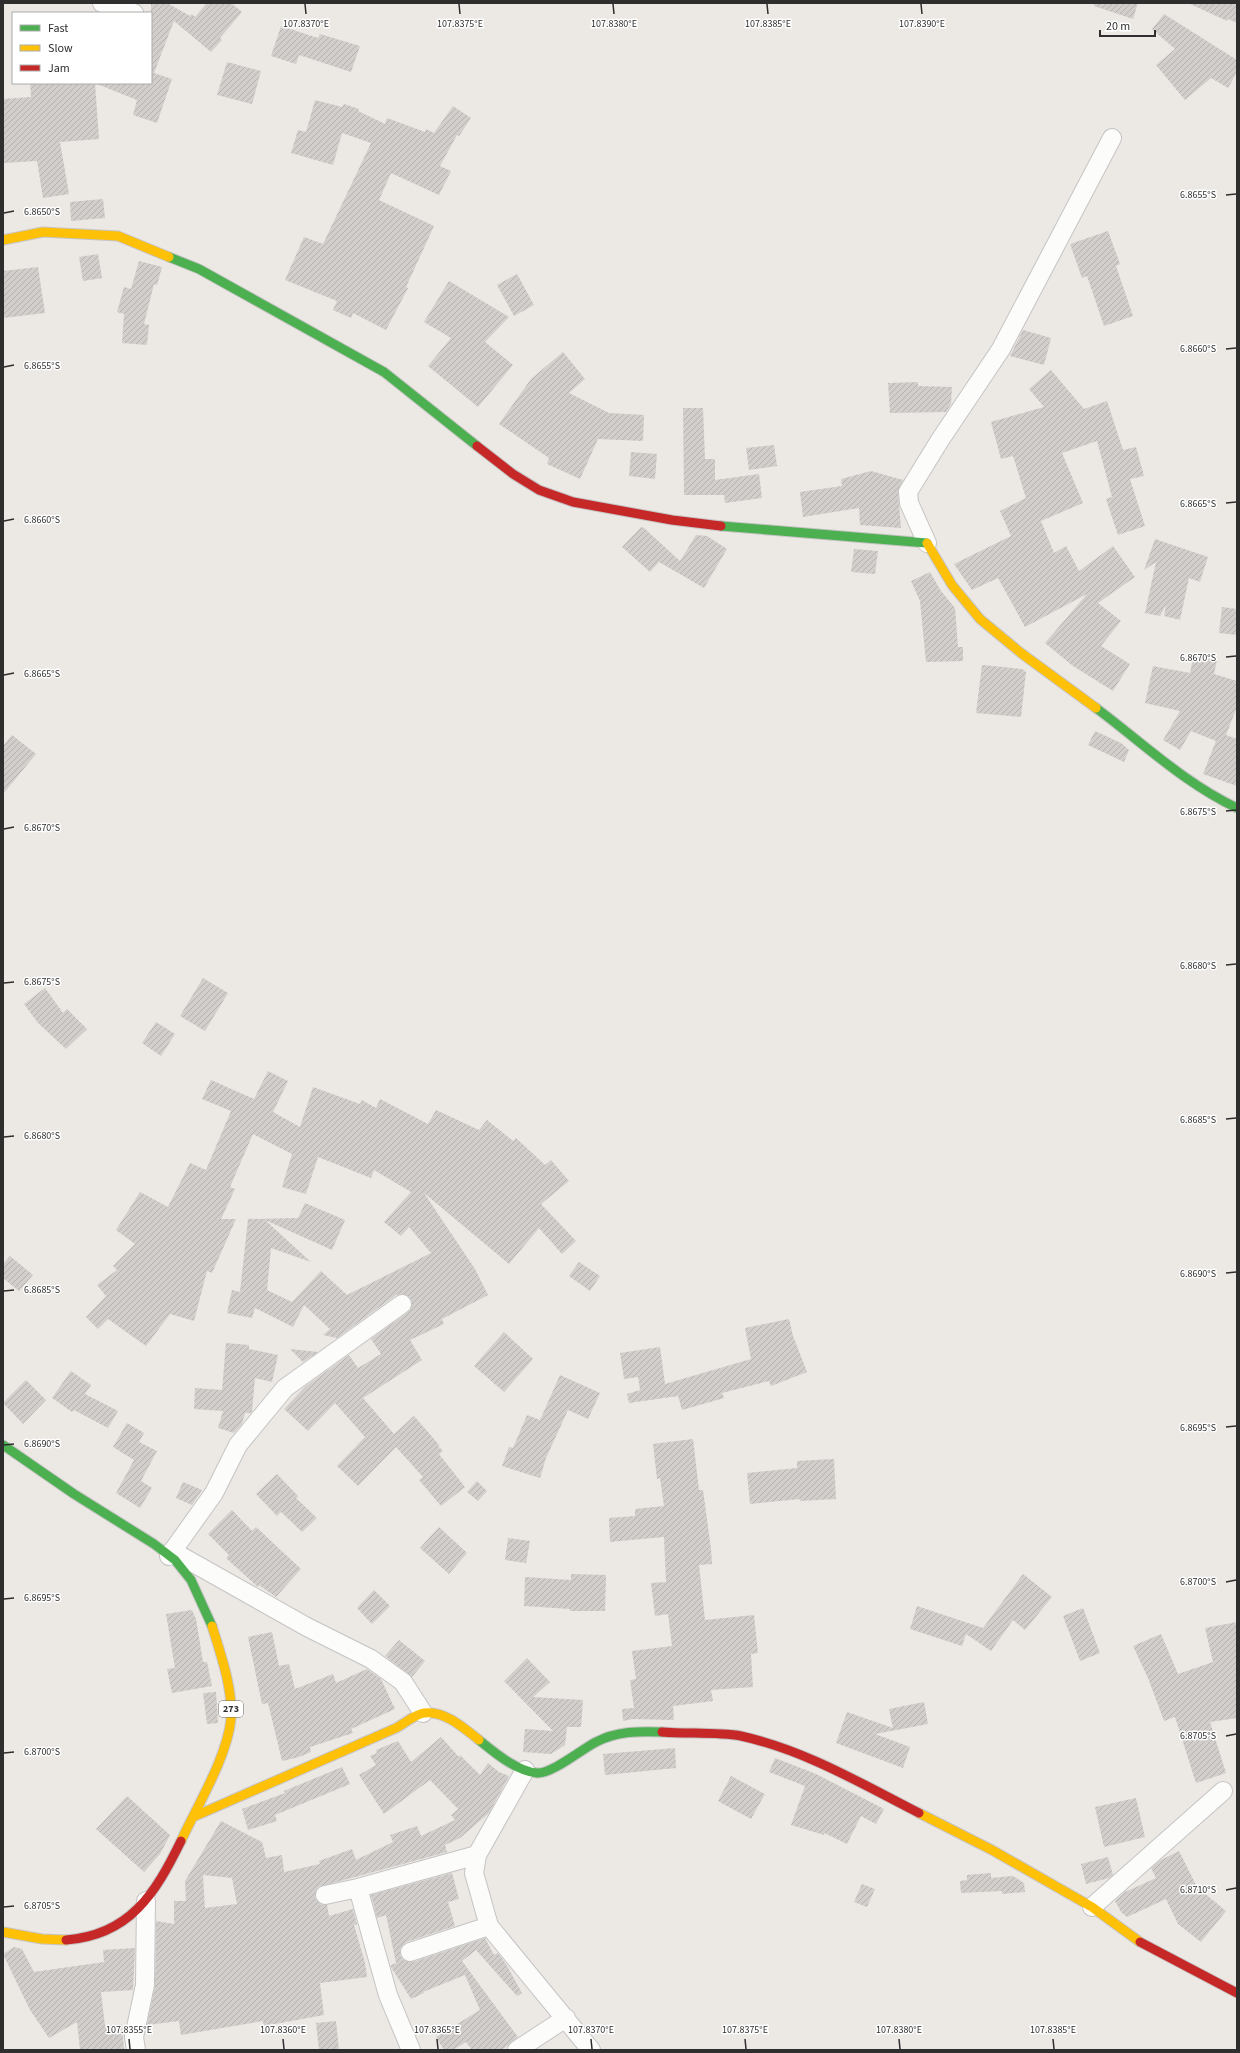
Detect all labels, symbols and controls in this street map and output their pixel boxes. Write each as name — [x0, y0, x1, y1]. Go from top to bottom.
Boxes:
legend — [12, 12, 152, 84]
scale bar — [1100, 12, 1155, 38]
text: 107.8370°E — [283, 17, 329, 31]
text: 107.8375°E — [437, 17, 483, 31]
text: 107.8380°E — [591, 17, 637, 31]
text: 107.8385°E — [745, 17, 791, 31]
text: 107.8390°E — [899, 17, 945, 31]
text: 20 m — [1106, 18, 1130, 35]
text: Fast — [48, 20, 68, 37]
text: Slow — [48, 40, 73, 57]
text: Jam — [48, 60, 70, 77]
text: 6.8655°S — [1180, 188, 1216, 202]
text: 6.8650°S — [24, 205, 60, 219]
text: 6.8660°S — [1180, 342, 1216, 356]
text: 6.8655°S — [24, 359, 60, 373]
text: 6.8665°S — [1180, 497, 1216, 511]
text: 6.8660°S — [24, 513, 60, 527]
text: 6.8670°S — [1180, 651, 1216, 665]
text: 6.8665°S — [24, 667, 60, 681]
text: 6.8675°S — [1180, 805, 1216, 819]
text: 6.8670°S — [24, 821, 60, 835]
text: 6.8680°S — [1180, 959, 1216, 973]
text: 6.8675°S — [24, 975, 60, 989]
text: 6.8685°S — [1180, 1113, 1216, 1127]
text: 6.8680°S — [24, 1129, 60, 1143]
text: 6.8690°S — [1180, 1267, 1216, 1281]
text: 6.8685°S — [24, 1283, 60, 1297]
text: 6.8695°S — [1180, 1421, 1216, 1435]
text: 6.8690°S — [24, 1437, 60, 1451]
text: 6.8700°S — [1180, 1575, 1216, 1589]
text: 6.8695°S — [24, 1591, 60, 1605]
road number: 273 — [219, 1701, 243, 1717]
text: 6.8705°S — [1180, 1729, 1216, 1743]
text: 6.8700°S — [24, 1745, 60, 1759]
text: 6.8710°S — [1180, 1883, 1216, 1897]
text: 6.8705°S — [24, 1899, 60, 1913]
text: 107.8355°E — [106, 2023, 152, 2037]
text: 107.8360°E — [260, 2023, 306, 2037]
text: 107.8365°E — [414, 2023, 460, 2037]
text: 107.8370°E — [568, 2023, 614, 2037]
text: 107.8375°E — [722, 2023, 768, 2037]
text: 107.8380°E — [876, 2023, 922, 2037]
text: 107.8385°E — [1030, 2023, 1076, 2037]

